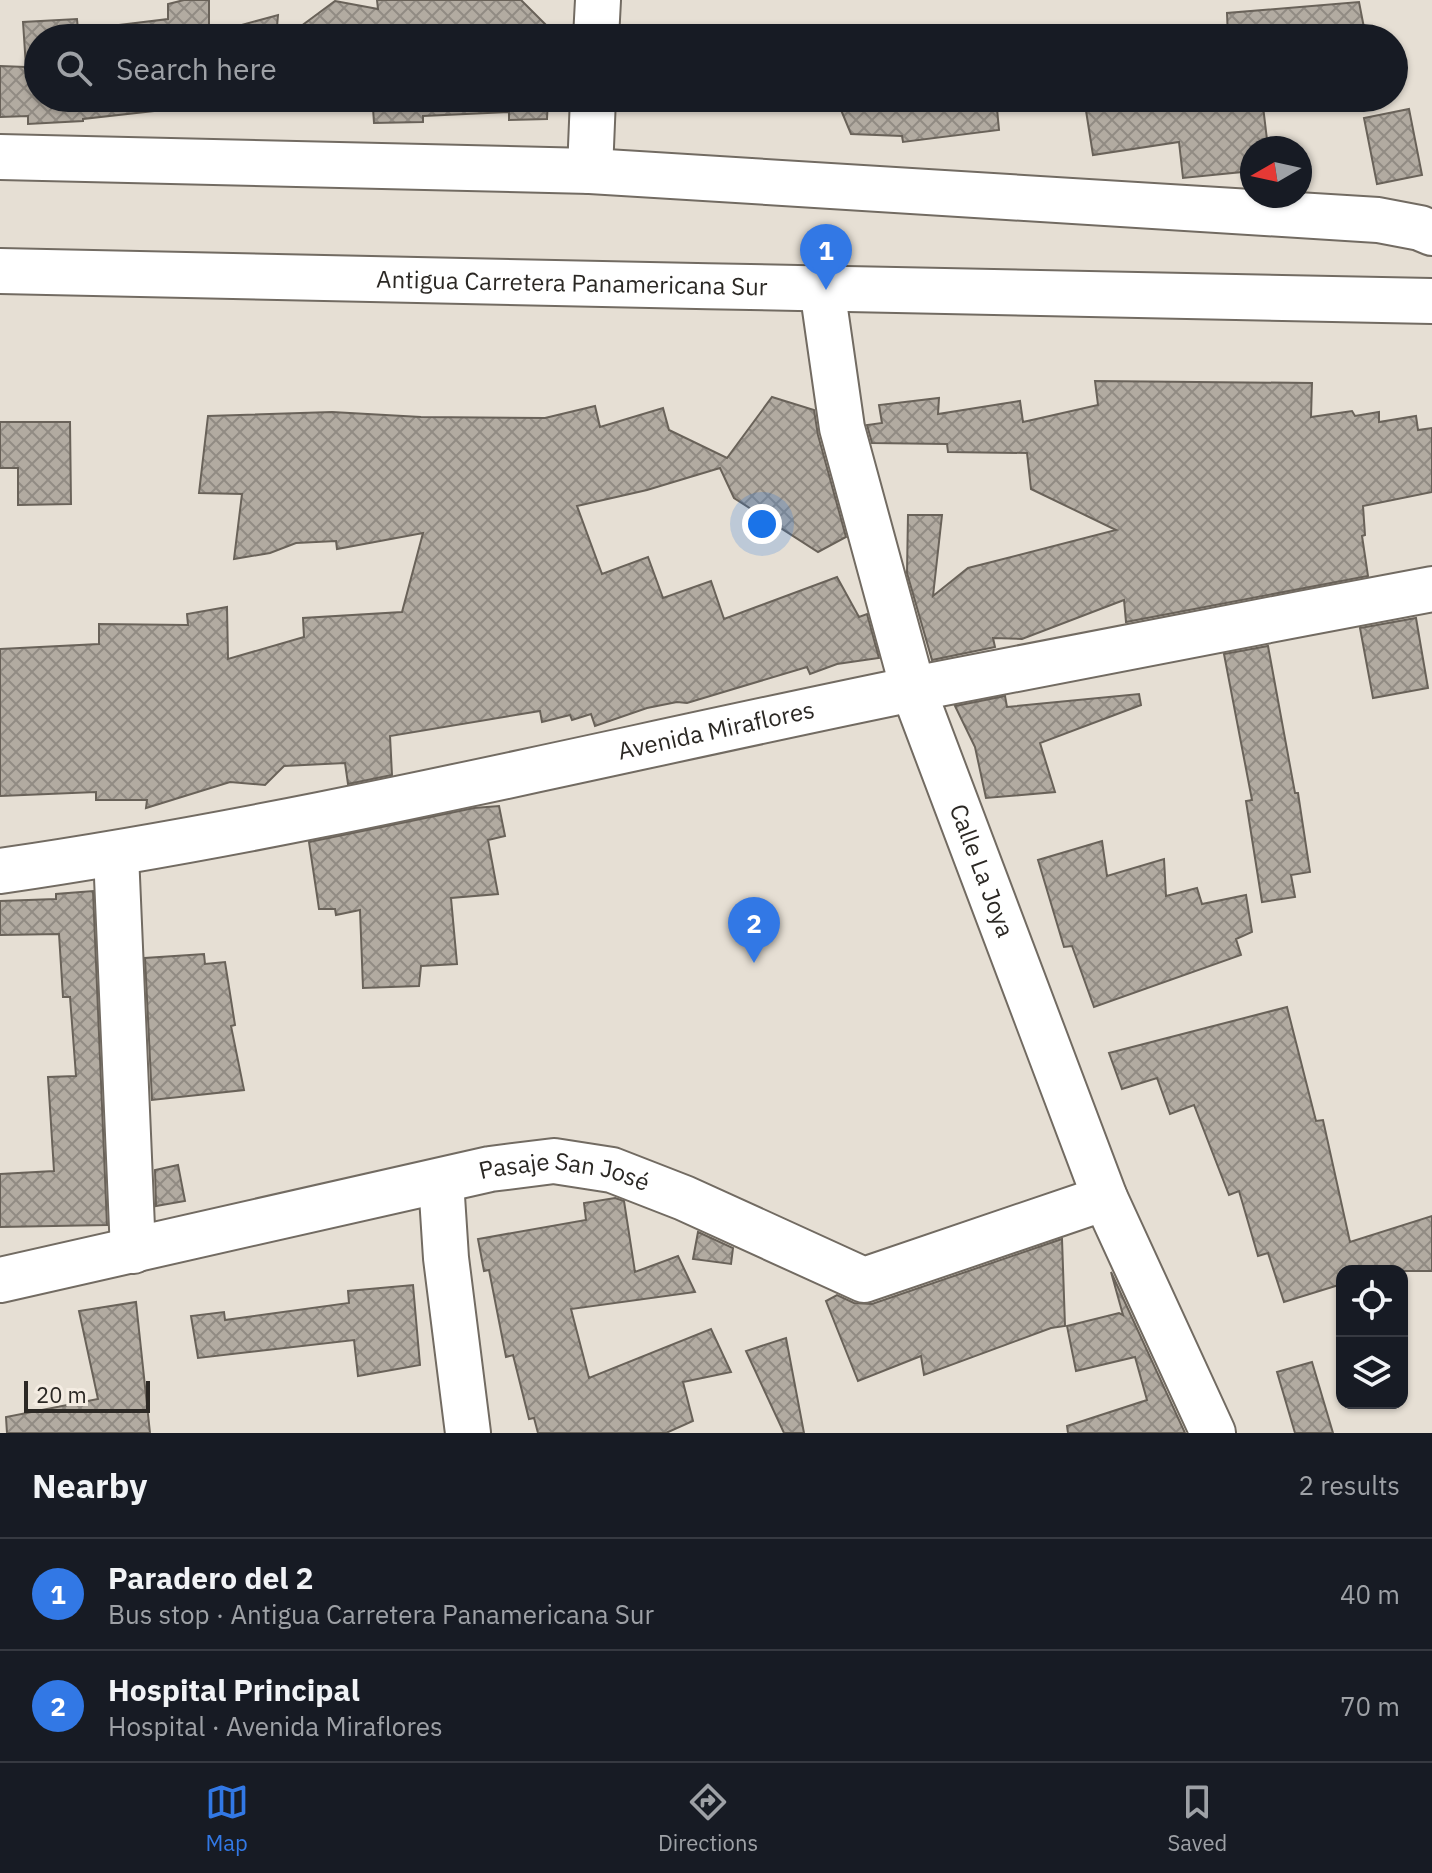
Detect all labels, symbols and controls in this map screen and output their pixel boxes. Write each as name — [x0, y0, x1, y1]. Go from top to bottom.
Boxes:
search box — [24, 24, 1408, 112]
icon: search — [52, 46, 96, 90]
text: Search here — [116, 49, 277, 88]
north arrow — [1240, 136, 1312, 208]
pin: 1 — [800, 224, 852, 290]
street label: Antigua Carretera Panamericana Sur — [376, 263, 768, 302]
your location — [742, 504, 782, 544]
street label: Avenida Miraflores — [615, 693, 817, 766]
street label: Calle La Joya — [943, 799, 1022, 942]
pin: 2 — [728, 897, 780, 963]
street label: Pasaje San José — [475, 1144, 655, 1198]
map controls — [1336, 1265, 1408, 1409]
button: locate — [1336, 1265, 1408, 1337]
button: layers — [1336, 1337, 1408, 1409]
scale bar — [24, 1377, 150, 1413]
text: 20 m — [36, 1380, 87, 1409]
text: Nearby — [32, 1463, 147, 1507]
text: 2 results — [1298, 1468, 1400, 1502]
text: Paradero del 2 — [108, 1558, 313, 1597]
text: 1 — [50, 1577, 66, 1611]
text: 40 m — [1340, 1577, 1400, 1611]
text: Bus stop · Antigua Carretera Panamericana Sur — [108, 1597, 654, 1631]
text: Hospital Principal — [108, 1670, 360, 1709]
text: 2 — [50, 1689, 66, 1723]
text: 70 m — [1340, 1689, 1400, 1723]
text: Hospital · Avenida Miraflores — [108, 1709, 443, 1743]
tab: Map — [205, 1780, 249, 1857]
tab: Directions — [658, 1780, 758, 1857]
tab: Saved — [1167, 1780, 1227, 1857]

